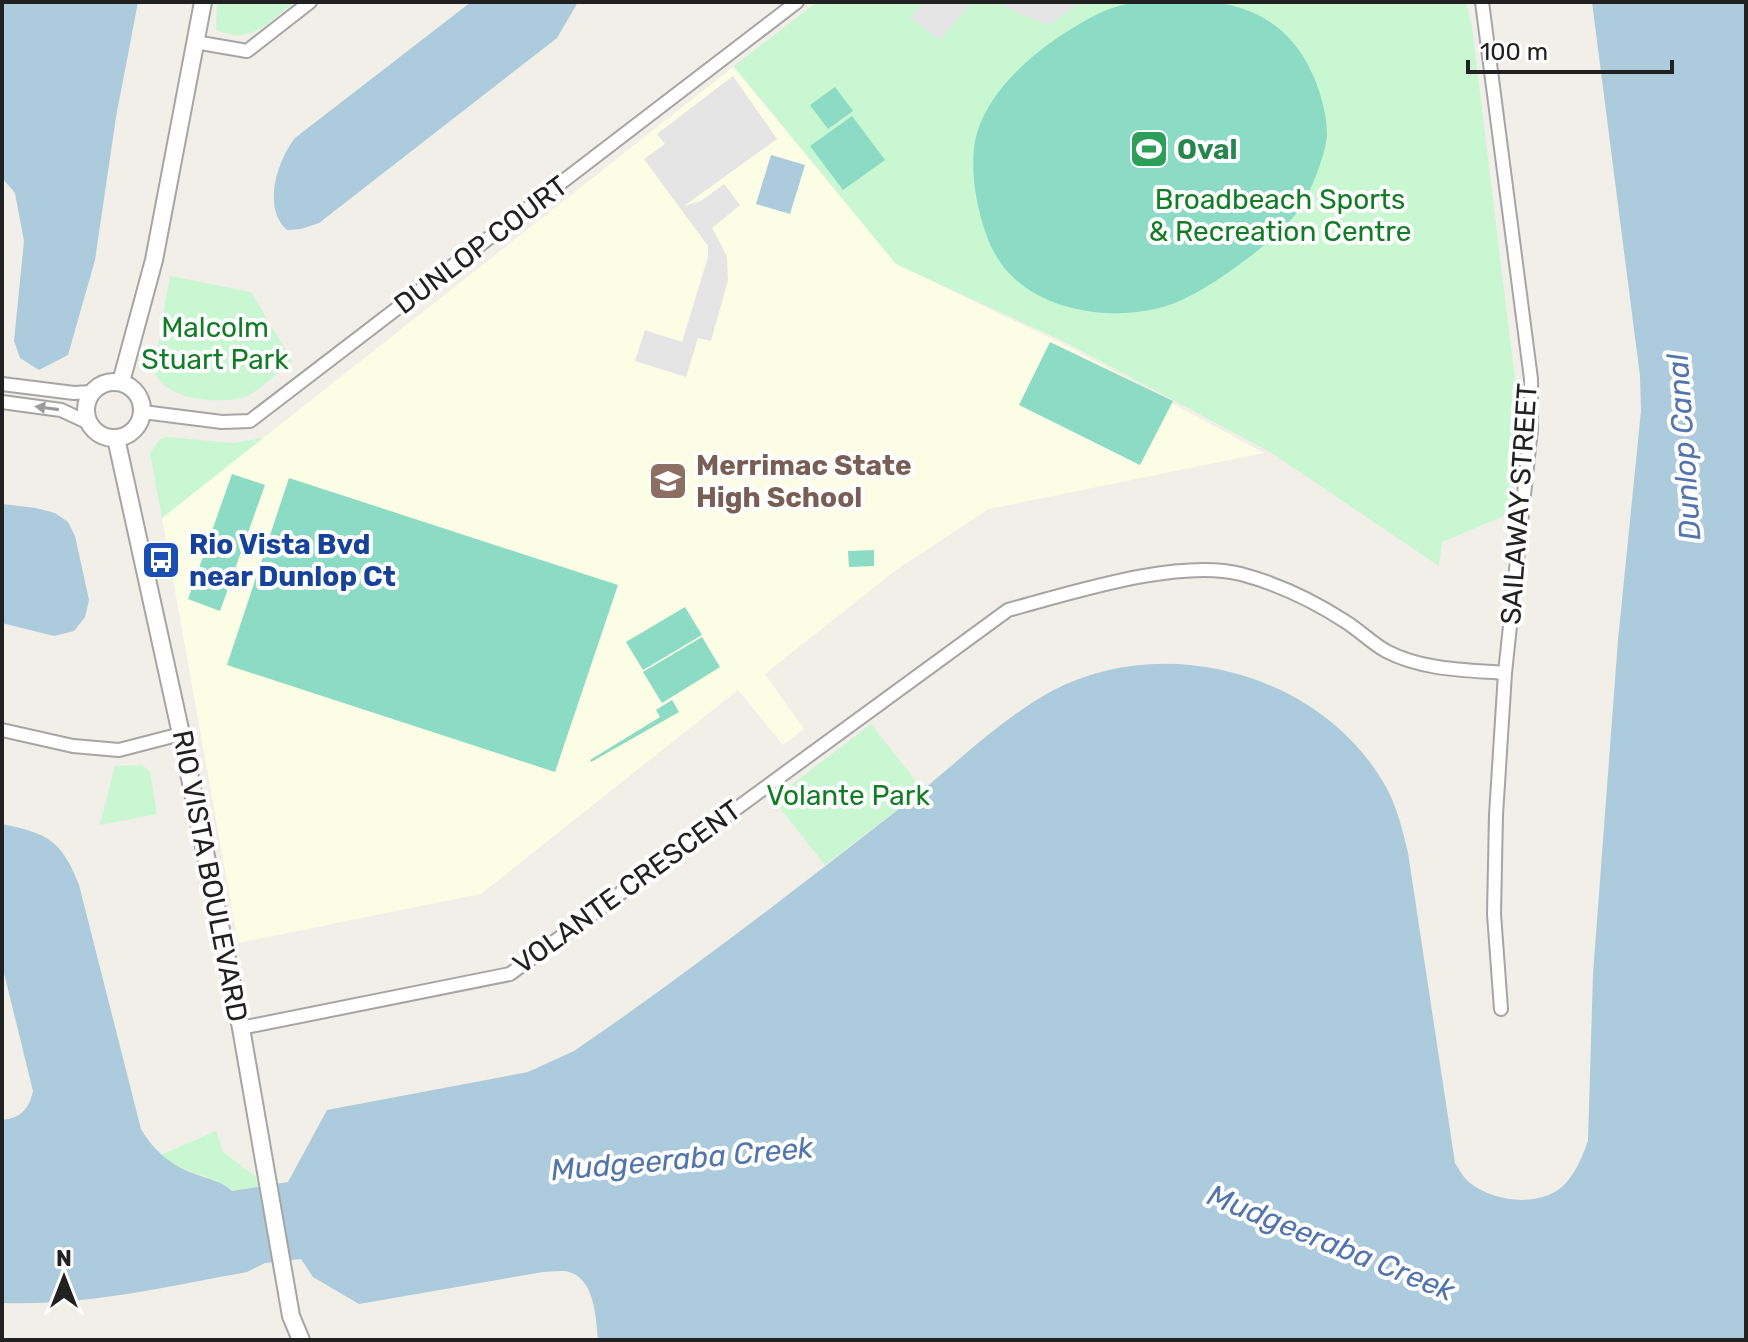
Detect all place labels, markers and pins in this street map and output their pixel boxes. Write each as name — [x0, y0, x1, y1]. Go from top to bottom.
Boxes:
sports icon: Oval — [1128, 128, 1170, 170]
place label: Oval — [1177, 133, 1238, 166]
place label: Merrimac State High School — [696, 449, 912, 514]
school or university icon: Merrimac State High School — [647, 460, 689, 502]
place label: Rio Vista Bvd near Dunlop Ct — [189, 528, 396, 593]
bus stop icon: Rio Vista Bvd near Dunlop Ct — [140, 539, 182, 581]

